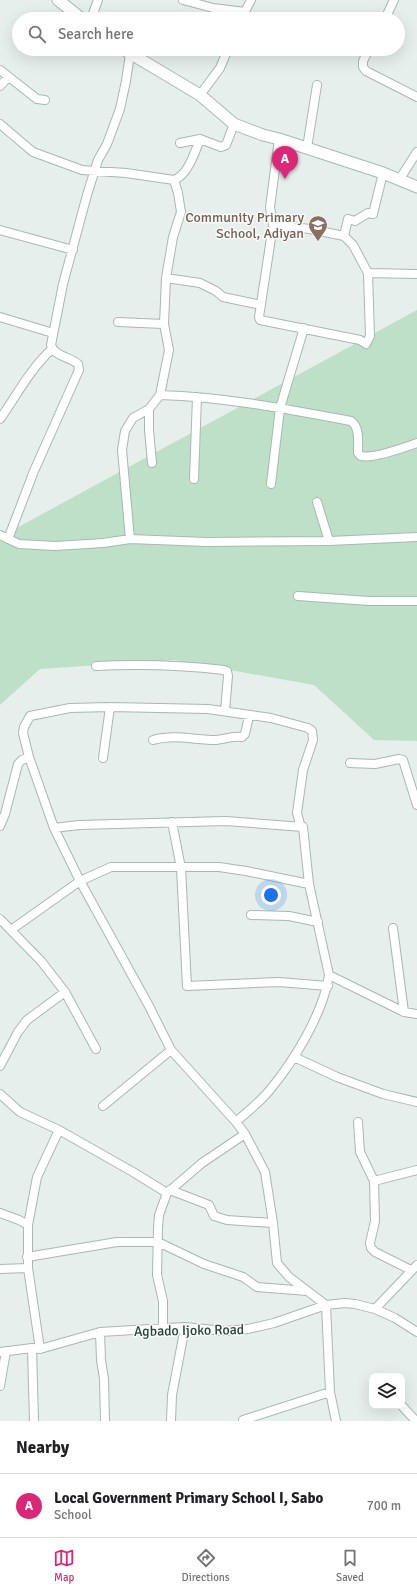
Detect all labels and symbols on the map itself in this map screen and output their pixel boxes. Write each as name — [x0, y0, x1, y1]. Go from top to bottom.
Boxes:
pin: A — [272, 146, 298, 179]
place label: Community Primary School, Adiyan — [185, 209, 304, 242]
school or university icon: Community Primary School, Adiyan — [307, 214, 329, 242]
your location — [261, 885, 281, 905]
street label: Agbado Ijoko Road — [134, 1321, 244, 1340]

